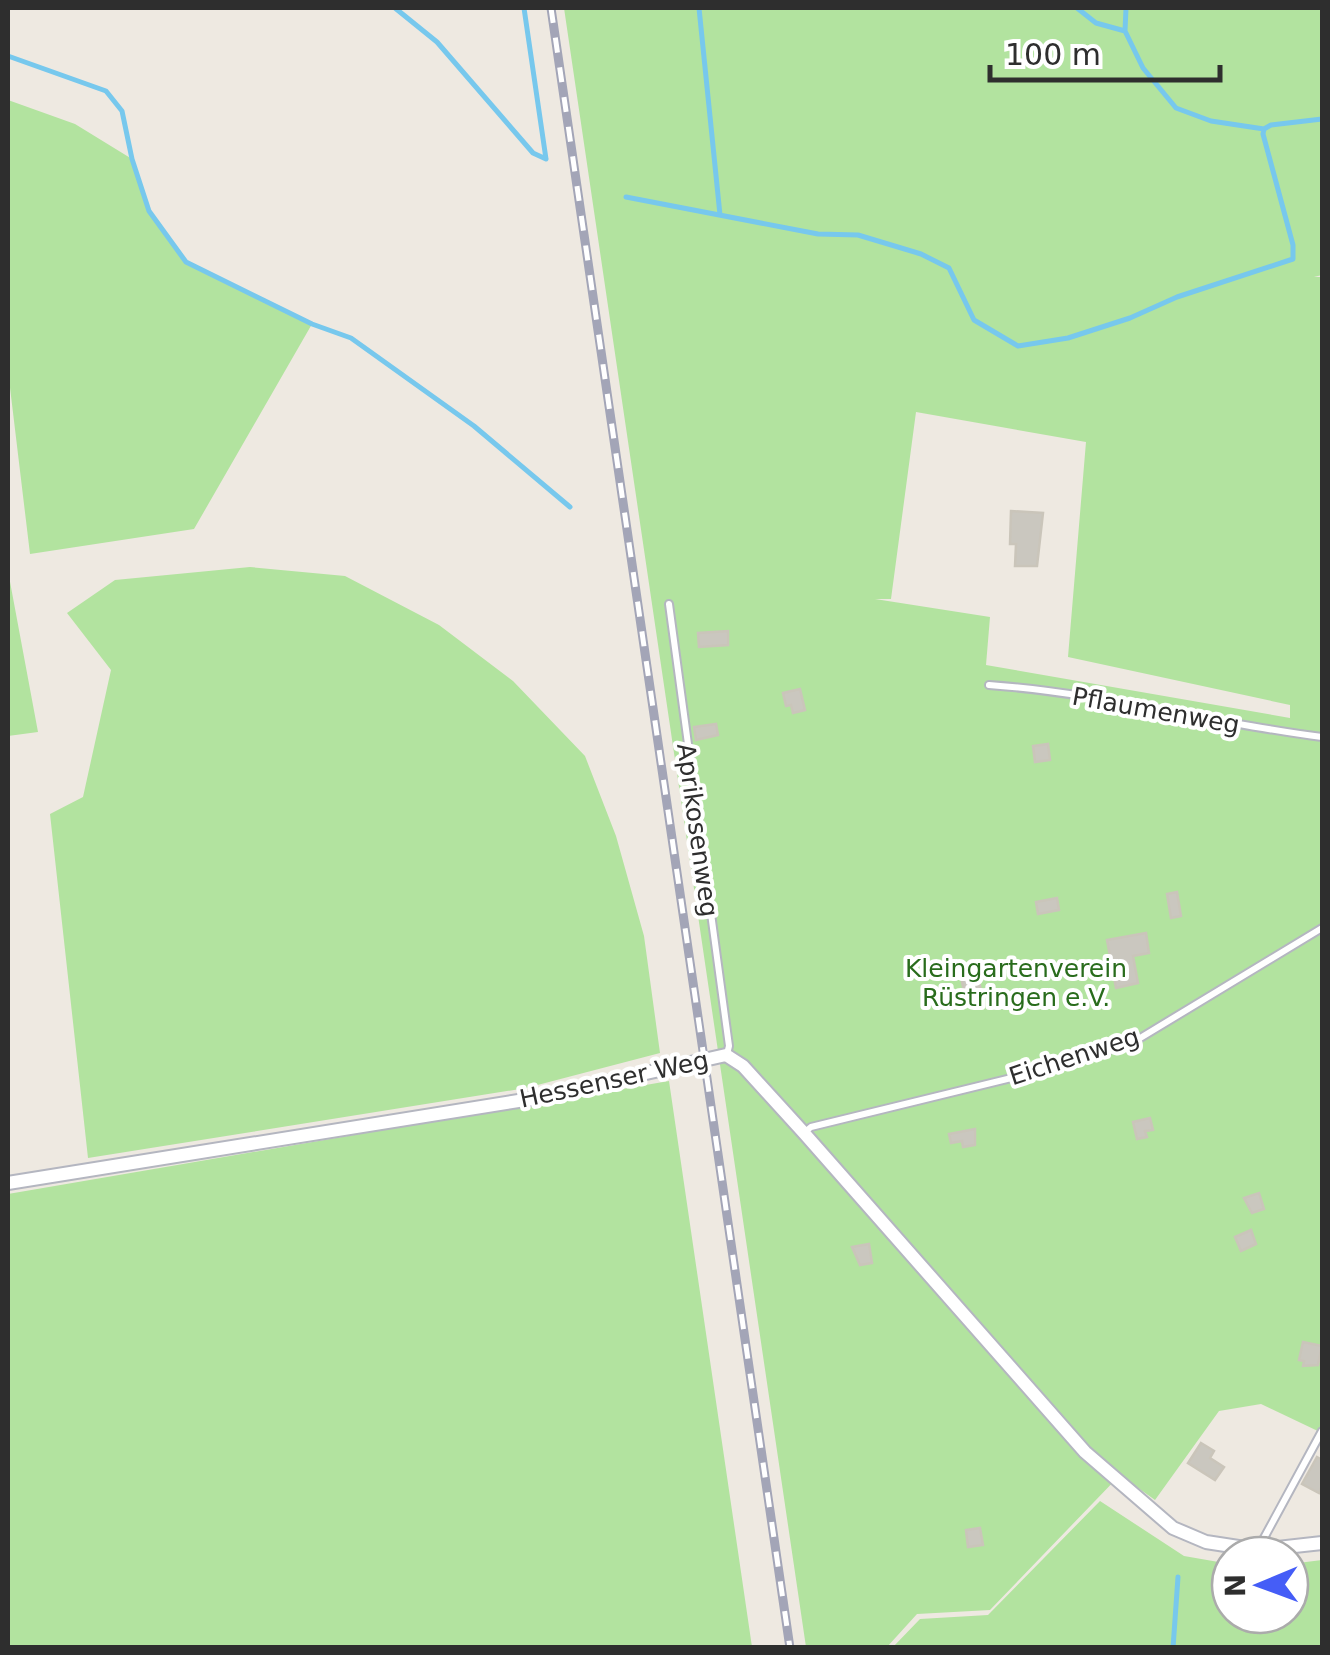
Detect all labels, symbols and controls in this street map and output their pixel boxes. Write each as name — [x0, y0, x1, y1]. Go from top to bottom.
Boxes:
scale bar — [990, 20, 1220, 82]
text: 100 m — [1005, 37, 1101, 72]
street label: Pflaumenweg — [1070, 682, 1242, 739]
street label: Aprikosenweg — [671, 741, 724, 919]
park label: Kleingartenverein Rüstringen e.V. — [905, 954, 1127, 1012]
street label: Eichenweg — [1005, 1022, 1143, 1091]
street label: Hessenser Weg — [517, 1045, 711, 1114]
north arrow — [1210, 1535, 1310, 1635]
text: N — [1219, 1573, 1252, 1597]

